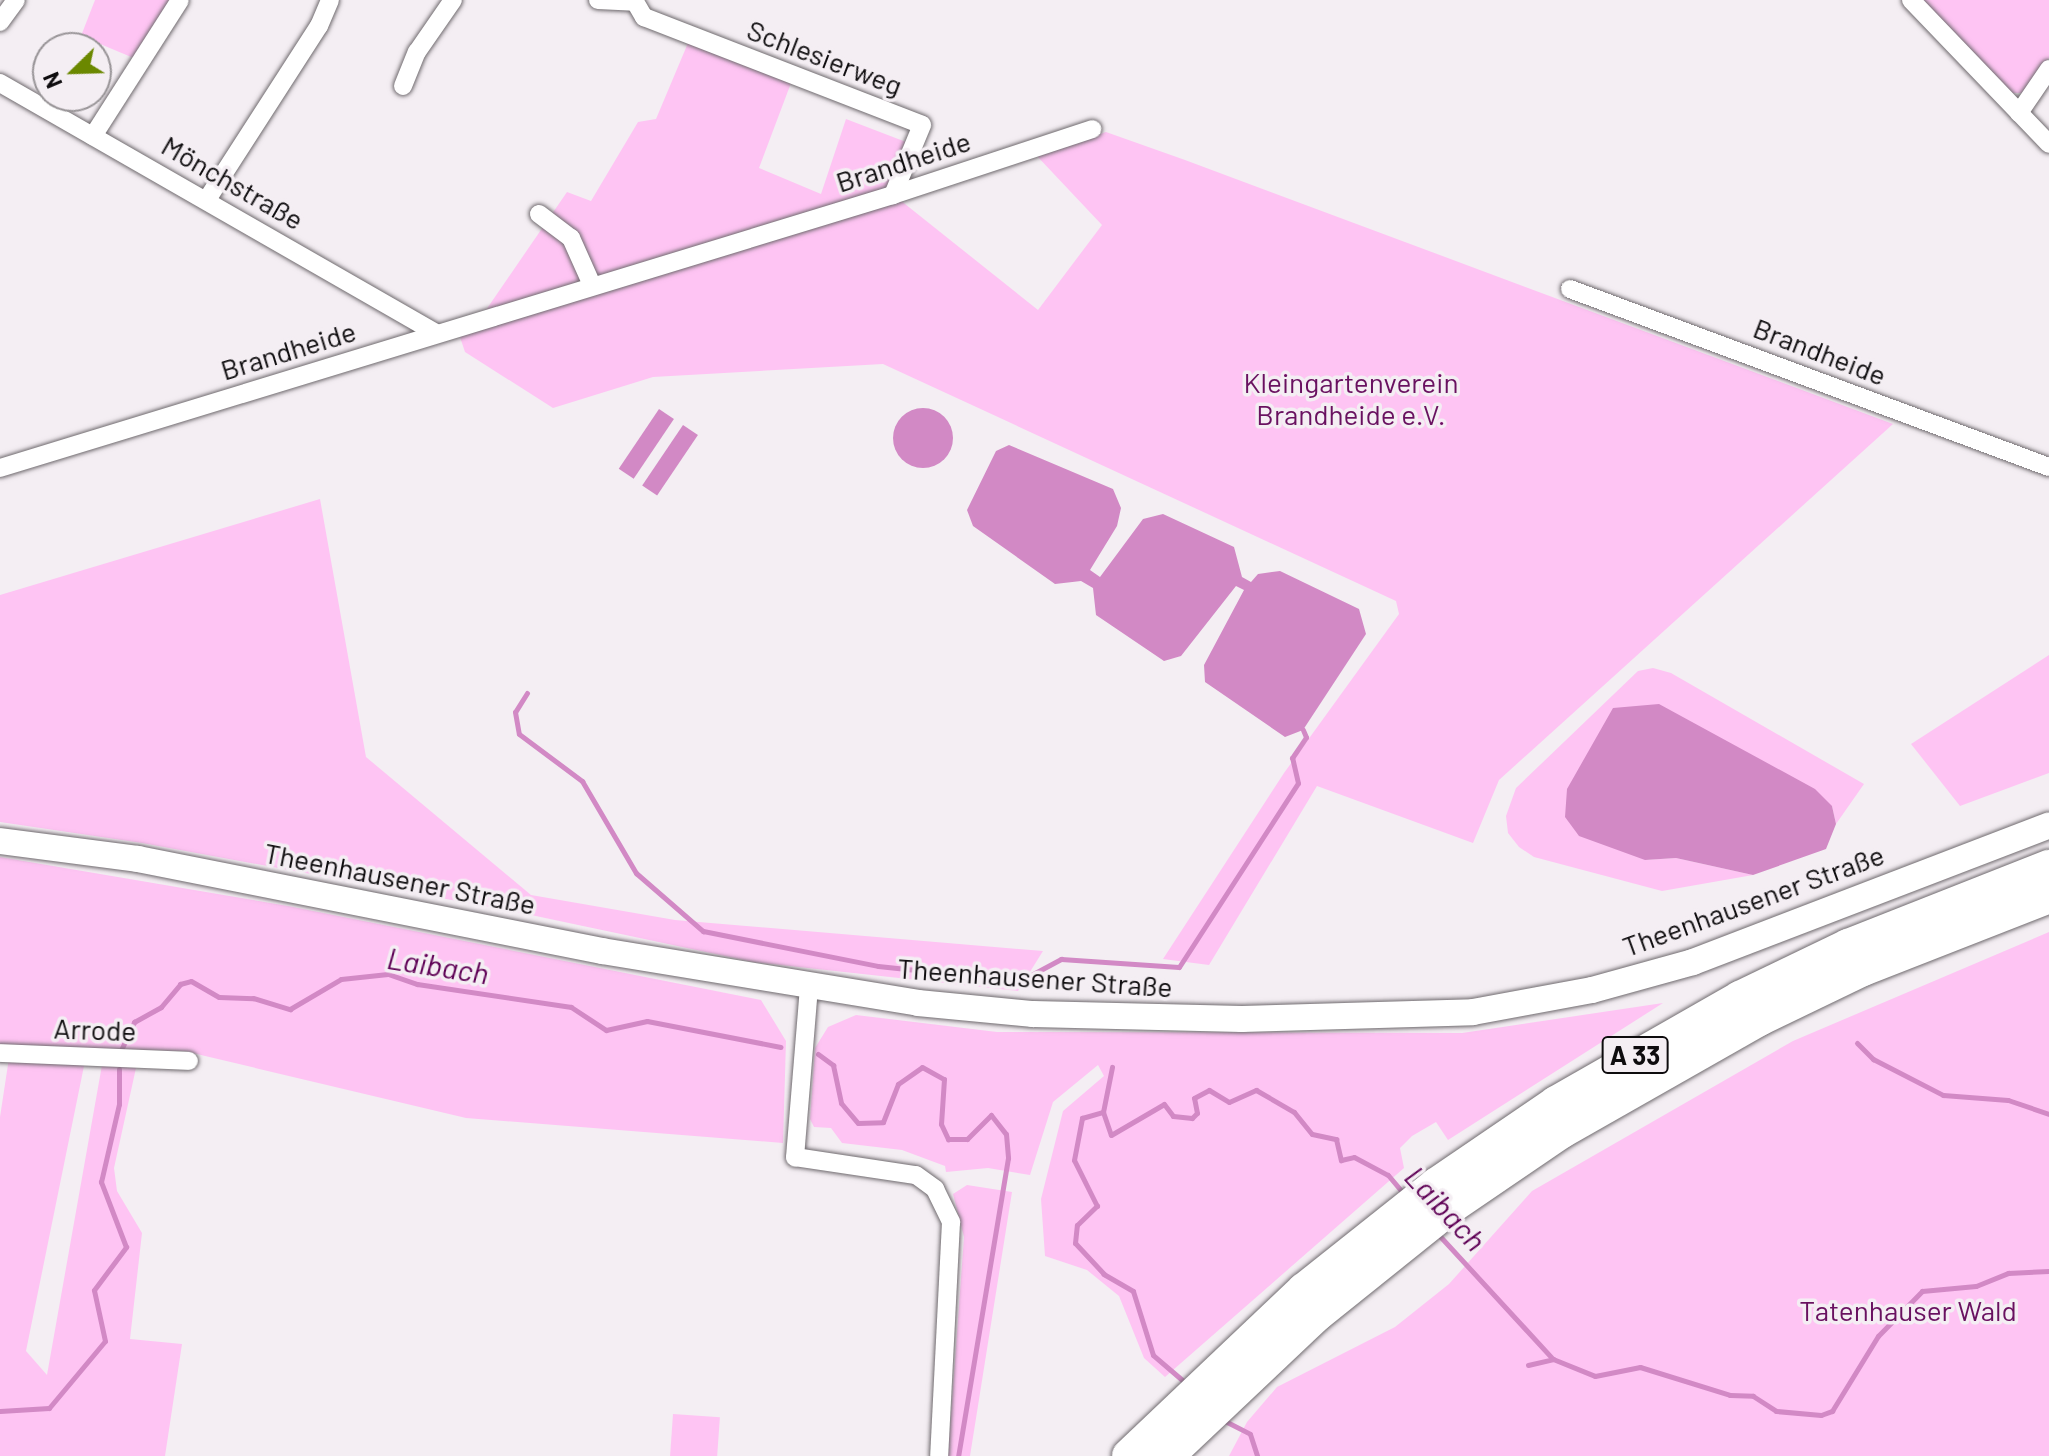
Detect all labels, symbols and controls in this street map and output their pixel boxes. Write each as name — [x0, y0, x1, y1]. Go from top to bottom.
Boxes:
street label: Schlesierweg — [743, 12, 907, 102]
north arrow — [32, 32, 112, 112]
text: N — [37, 69, 67, 92]
street label: Brandheide — [832, 123, 974, 199]
street label: Mönchstraße — [156, 128, 310, 236]
street label: Brandheide — [1749, 310, 1891, 392]
street label: Brandheide — [216, 314, 360, 386]
park label: Kleingartenverein Brandheide e.V. — [1243, 365, 1459, 431]
street label: Theenhausener Straße — [261, 835, 539, 921]
street label: Theenhausener Straße — [1618, 837, 1888, 963]
water label: Laibach — [385, 939, 491, 991]
street label: Theenhausener Straße — [896, 951, 1174, 1003]
street label: Arrode — [53, 1011, 137, 1047]
road number: A 33 — [1601, 1033, 1669, 1077]
water label: Laibach — [1398, 1158, 1494, 1258]
park label: Tatenhauser Wald — [1799, 1293, 2017, 1327]

